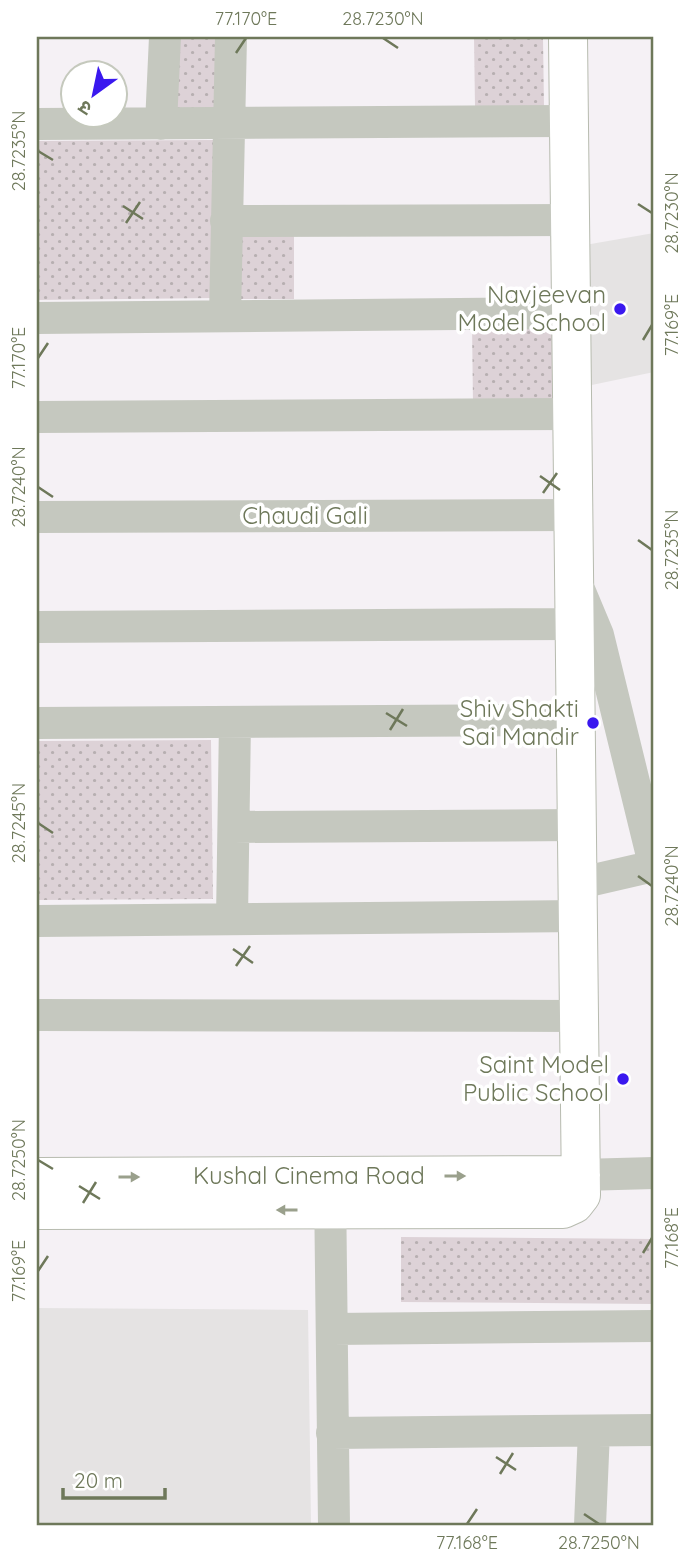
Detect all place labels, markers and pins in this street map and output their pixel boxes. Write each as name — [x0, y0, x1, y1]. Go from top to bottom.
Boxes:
place label: Navjeevan Model School — [457, 279, 606, 337]
marker: Navjeevan Model School — [612, 301, 628, 317]
place label: Shiv Shakti Sai Mandir — [460, 693, 579, 751]
marker: Shiv Shakti Sai Mandir — [585, 715, 601, 731]
place label: Saint Model Public School — [463, 1049, 609, 1107]
marker: Saint Model Public School — [615, 1071, 631, 1087]

